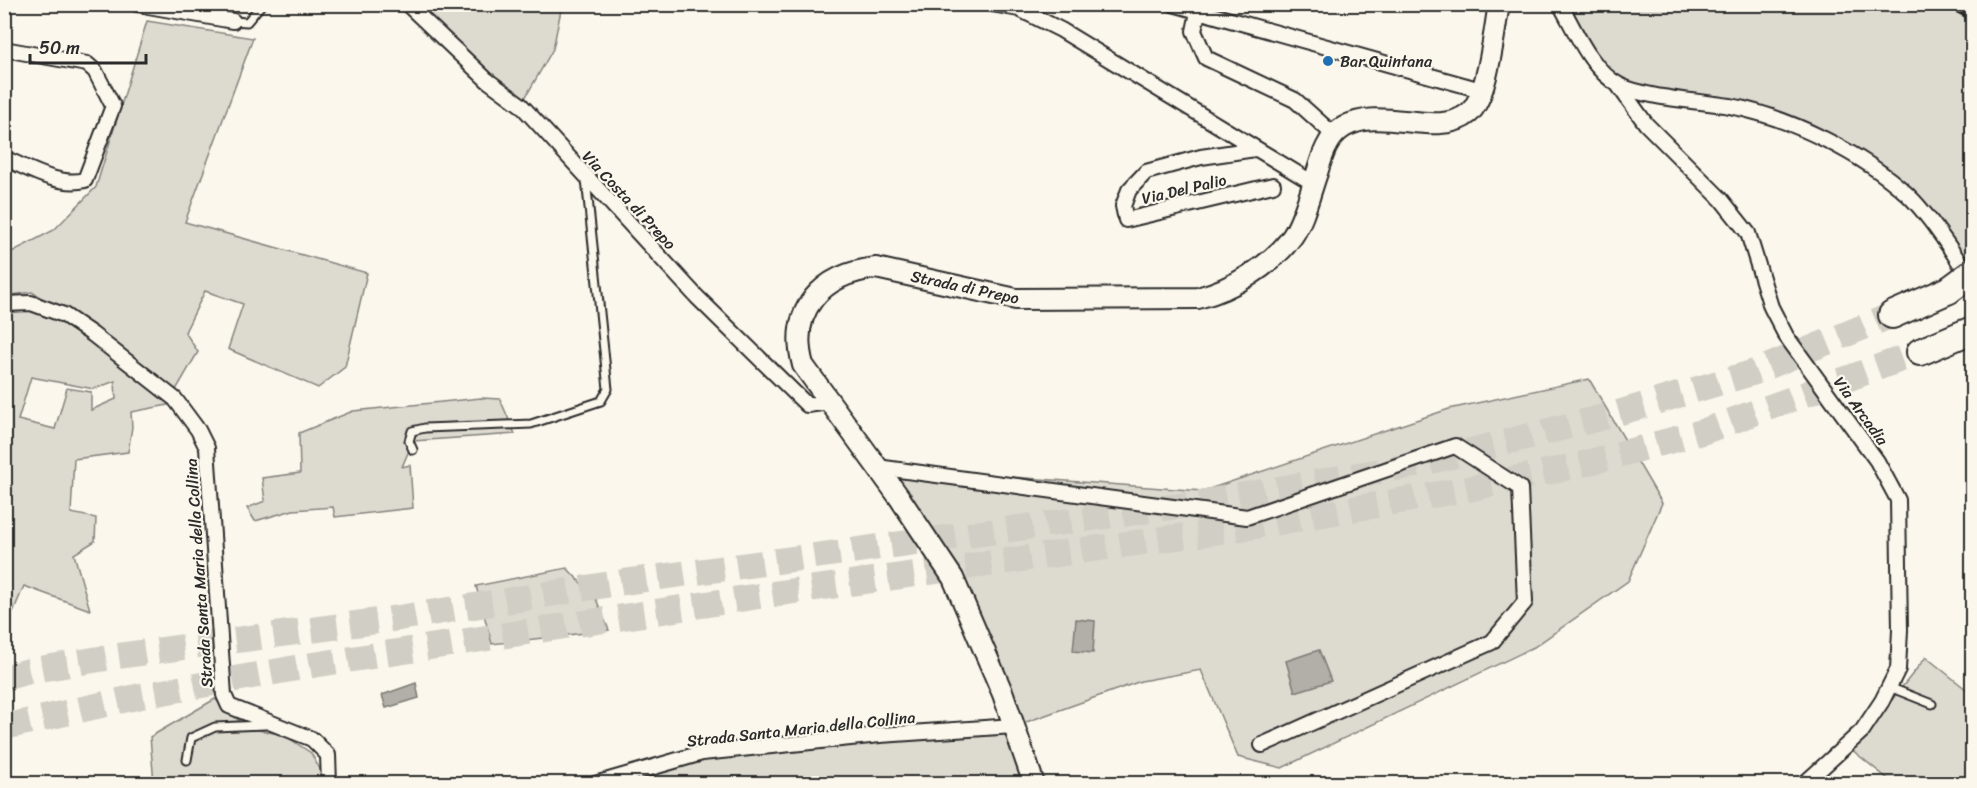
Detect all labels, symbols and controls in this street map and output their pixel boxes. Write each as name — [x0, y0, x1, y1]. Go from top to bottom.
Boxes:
scale bar — [30, 27, 146, 65]
text: 50 m — [39, 32, 80, 64]
place label: Bar Quintana — [1340, 47, 1433, 76]
marker: Bar Quintana — [1321, 54, 1335, 68]
street label: Via Costa di Prepo — [575, 143, 683, 257]
street label: Via Del Palio — [1139, 165, 1229, 213]
street label: Strada di Prepo — [908, 261, 1022, 313]
street label: Via Arcadia — [1826, 370, 1897, 453]
street label: Strada Santa Maria della Collina — [177, 458, 221, 688]
street label: Strada Santa Maria della Collina — [685, 703, 917, 755]

